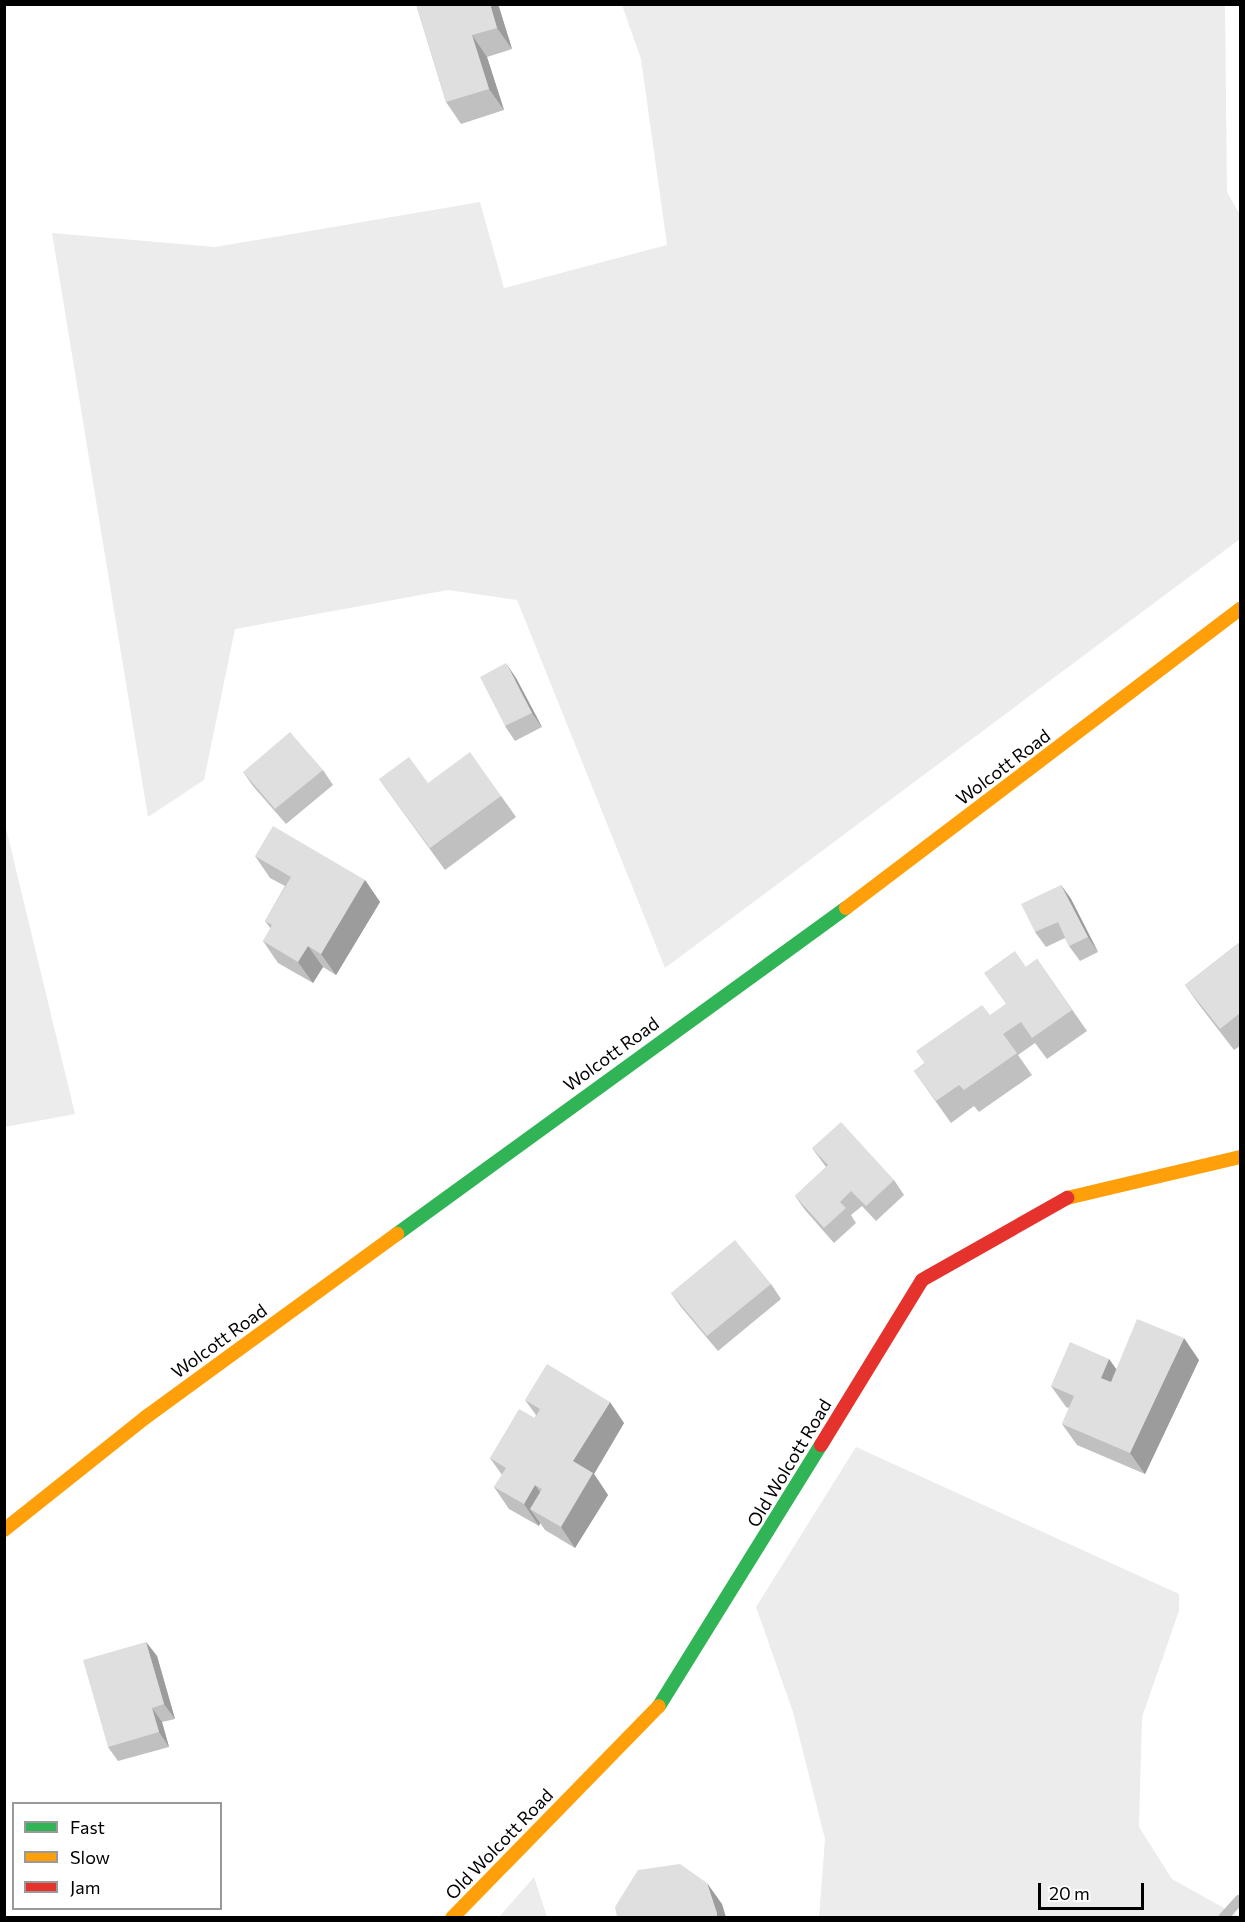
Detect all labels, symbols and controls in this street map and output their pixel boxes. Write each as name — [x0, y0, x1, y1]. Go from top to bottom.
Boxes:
street label: Wolcott Road — [952, 725, 1054, 809]
street label: Wolcott Road — [559, 1012, 663, 1096]
street label: Wolcott Road — [167, 1299, 271, 1383]
street label: Old Wolcott Road — [742, 1395, 836, 1531]
street label: Old Wolcott Road — [441, 1784, 557, 1904]
legend — [12, 1802, 222, 1910]
text: Fast — [70, 1816, 105, 1838]
text: Slow — [70, 1846, 110, 1868]
scale bar — [1041, 1871, 1148, 1909]
text: Jam — [70, 1876, 100, 1898]
text: 20 m — [1049, 1882, 1090, 1904]

